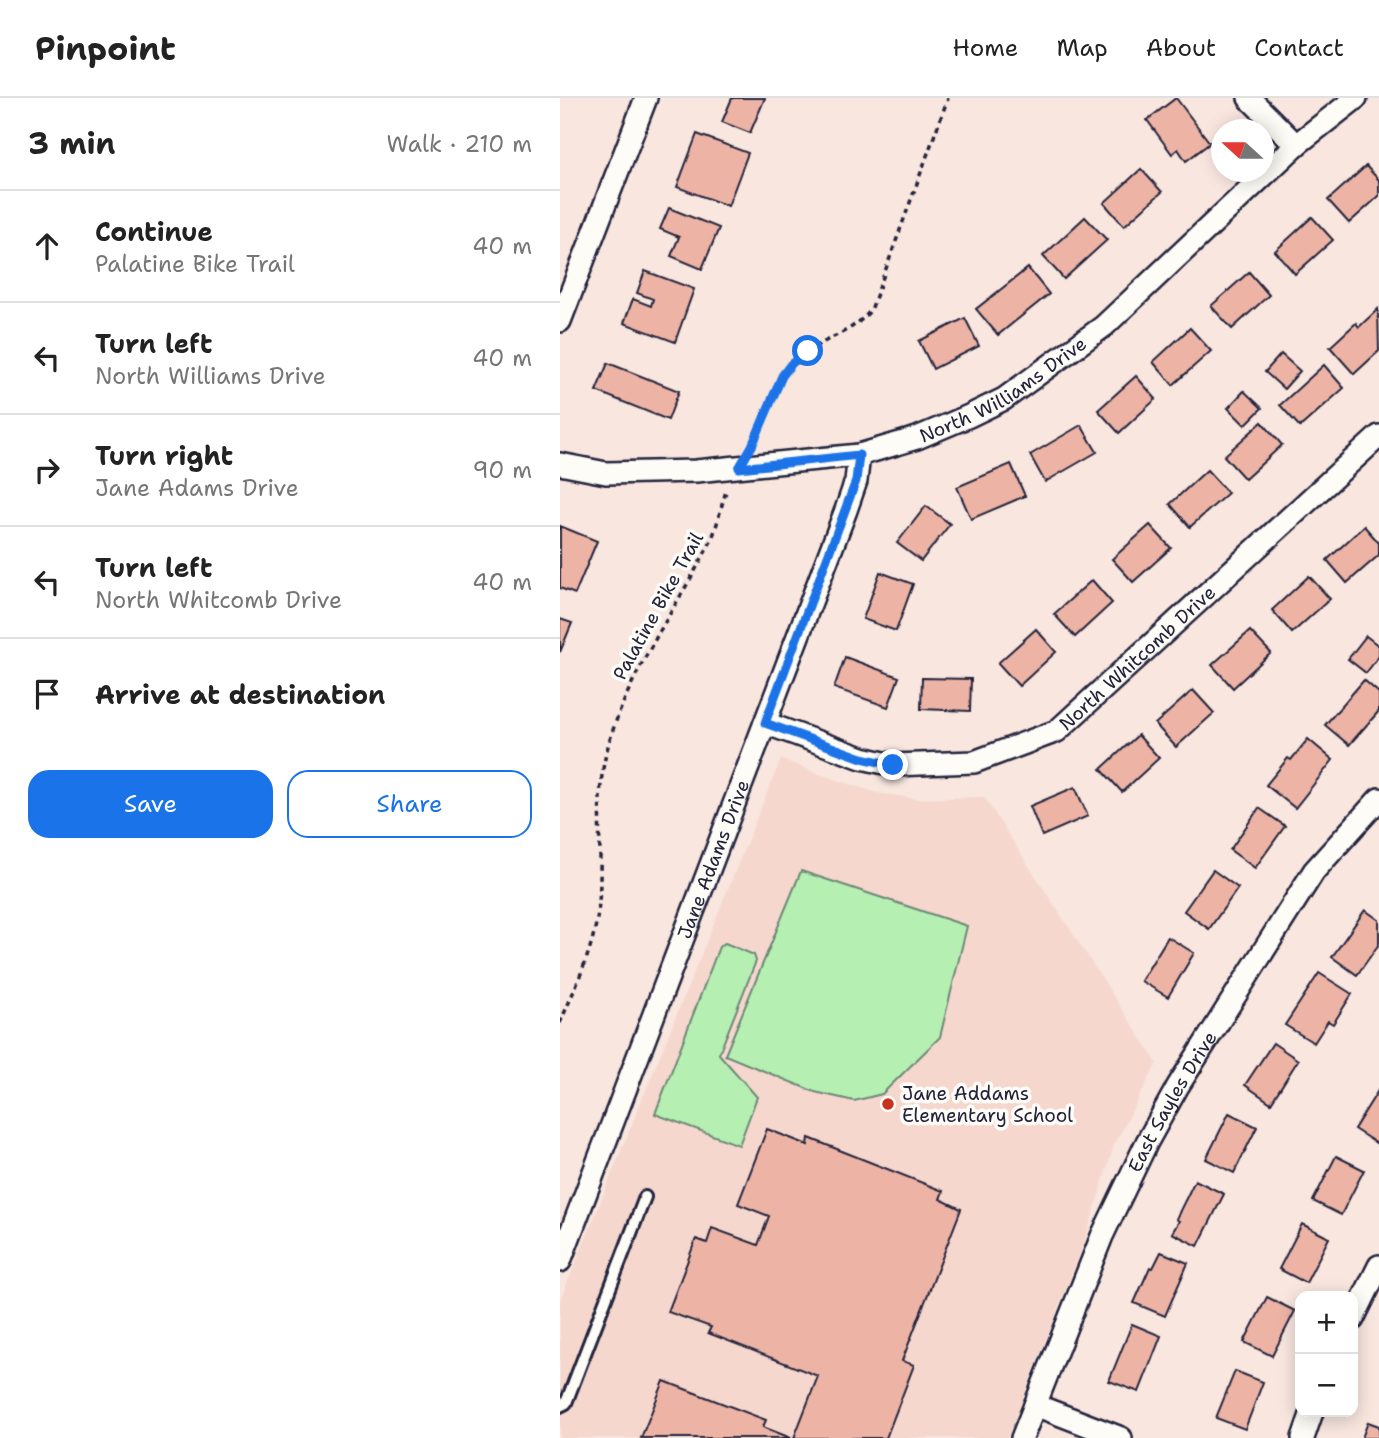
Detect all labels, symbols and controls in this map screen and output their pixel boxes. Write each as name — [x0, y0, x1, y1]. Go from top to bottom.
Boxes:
text: Pinpoint — [35, 26, 176, 71]
text: Home — [952, 32, 1018, 64]
text: Map — [1056, 32, 1108, 64]
text: About — [1146, 32, 1216, 64]
text: Contact — [1254, 32, 1344, 64]
north arrow — [1211, 119, 1274, 182]
text: 3 min — [28, 123, 115, 164]
text: Walk · 210 m — [387, 129, 532, 159]
text: Continue — [95, 214, 213, 249]
icon: ahead — [28, 227, 66, 265]
text: 40 m — [472, 231, 532, 261]
text: Palatine Bike Trail — [95, 249, 295, 279]
text: Turn left — [95, 326, 212, 361]
street label: North Williams Drive — [915, 331, 1091, 448]
route start — [792, 335, 823, 366]
icon: left — [28, 339, 66, 377]
text: 40 m — [472, 343, 532, 373]
text: North Williams Drive — [95, 361, 326, 391]
text: Turn right — [95, 438, 233, 473]
icon: right — [28, 451, 66, 489]
text: 90 m — [472, 455, 532, 485]
text: Jane Adams Drive — [95, 473, 299, 503]
street label: Palatine Bike Trail — [607, 527, 709, 684]
text: Turn left — [95, 550, 212, 585]
icon: left — [28, 563, 66, 601]
text: 40 m — [472, 567, 532, 597]
street label: North Whitcomb Drive — [1053, 580, 1221, 736]
text: North Whitcomb Drive — [95, 585, 342, 615]
icon: arrive — [28, 675, 66, 713]
text: Arrive at destination — [95, 677, 385, 712]
route end — [877, 749, 908, 780]
button: Save — [28, 770, 273, 838]
button: Share — [287, 770, 532, 838]
street label: Jane Adams Drive — [671, 776, 755, 942]
street label: East Sayles Drive — [1122, 1026, 1222, 1176]
place label: Jane Addams Elementary School — [902, 1081, 1073, 1128]
marker: Jane Addams Elementary School — [880, 1096, 896, 1112]
map controls — [1295, 1291, 1358, 1417]
button: + — [1295, 1291, 1358, 1354]
button: − — [1295, 1354, 1358, 1417]

